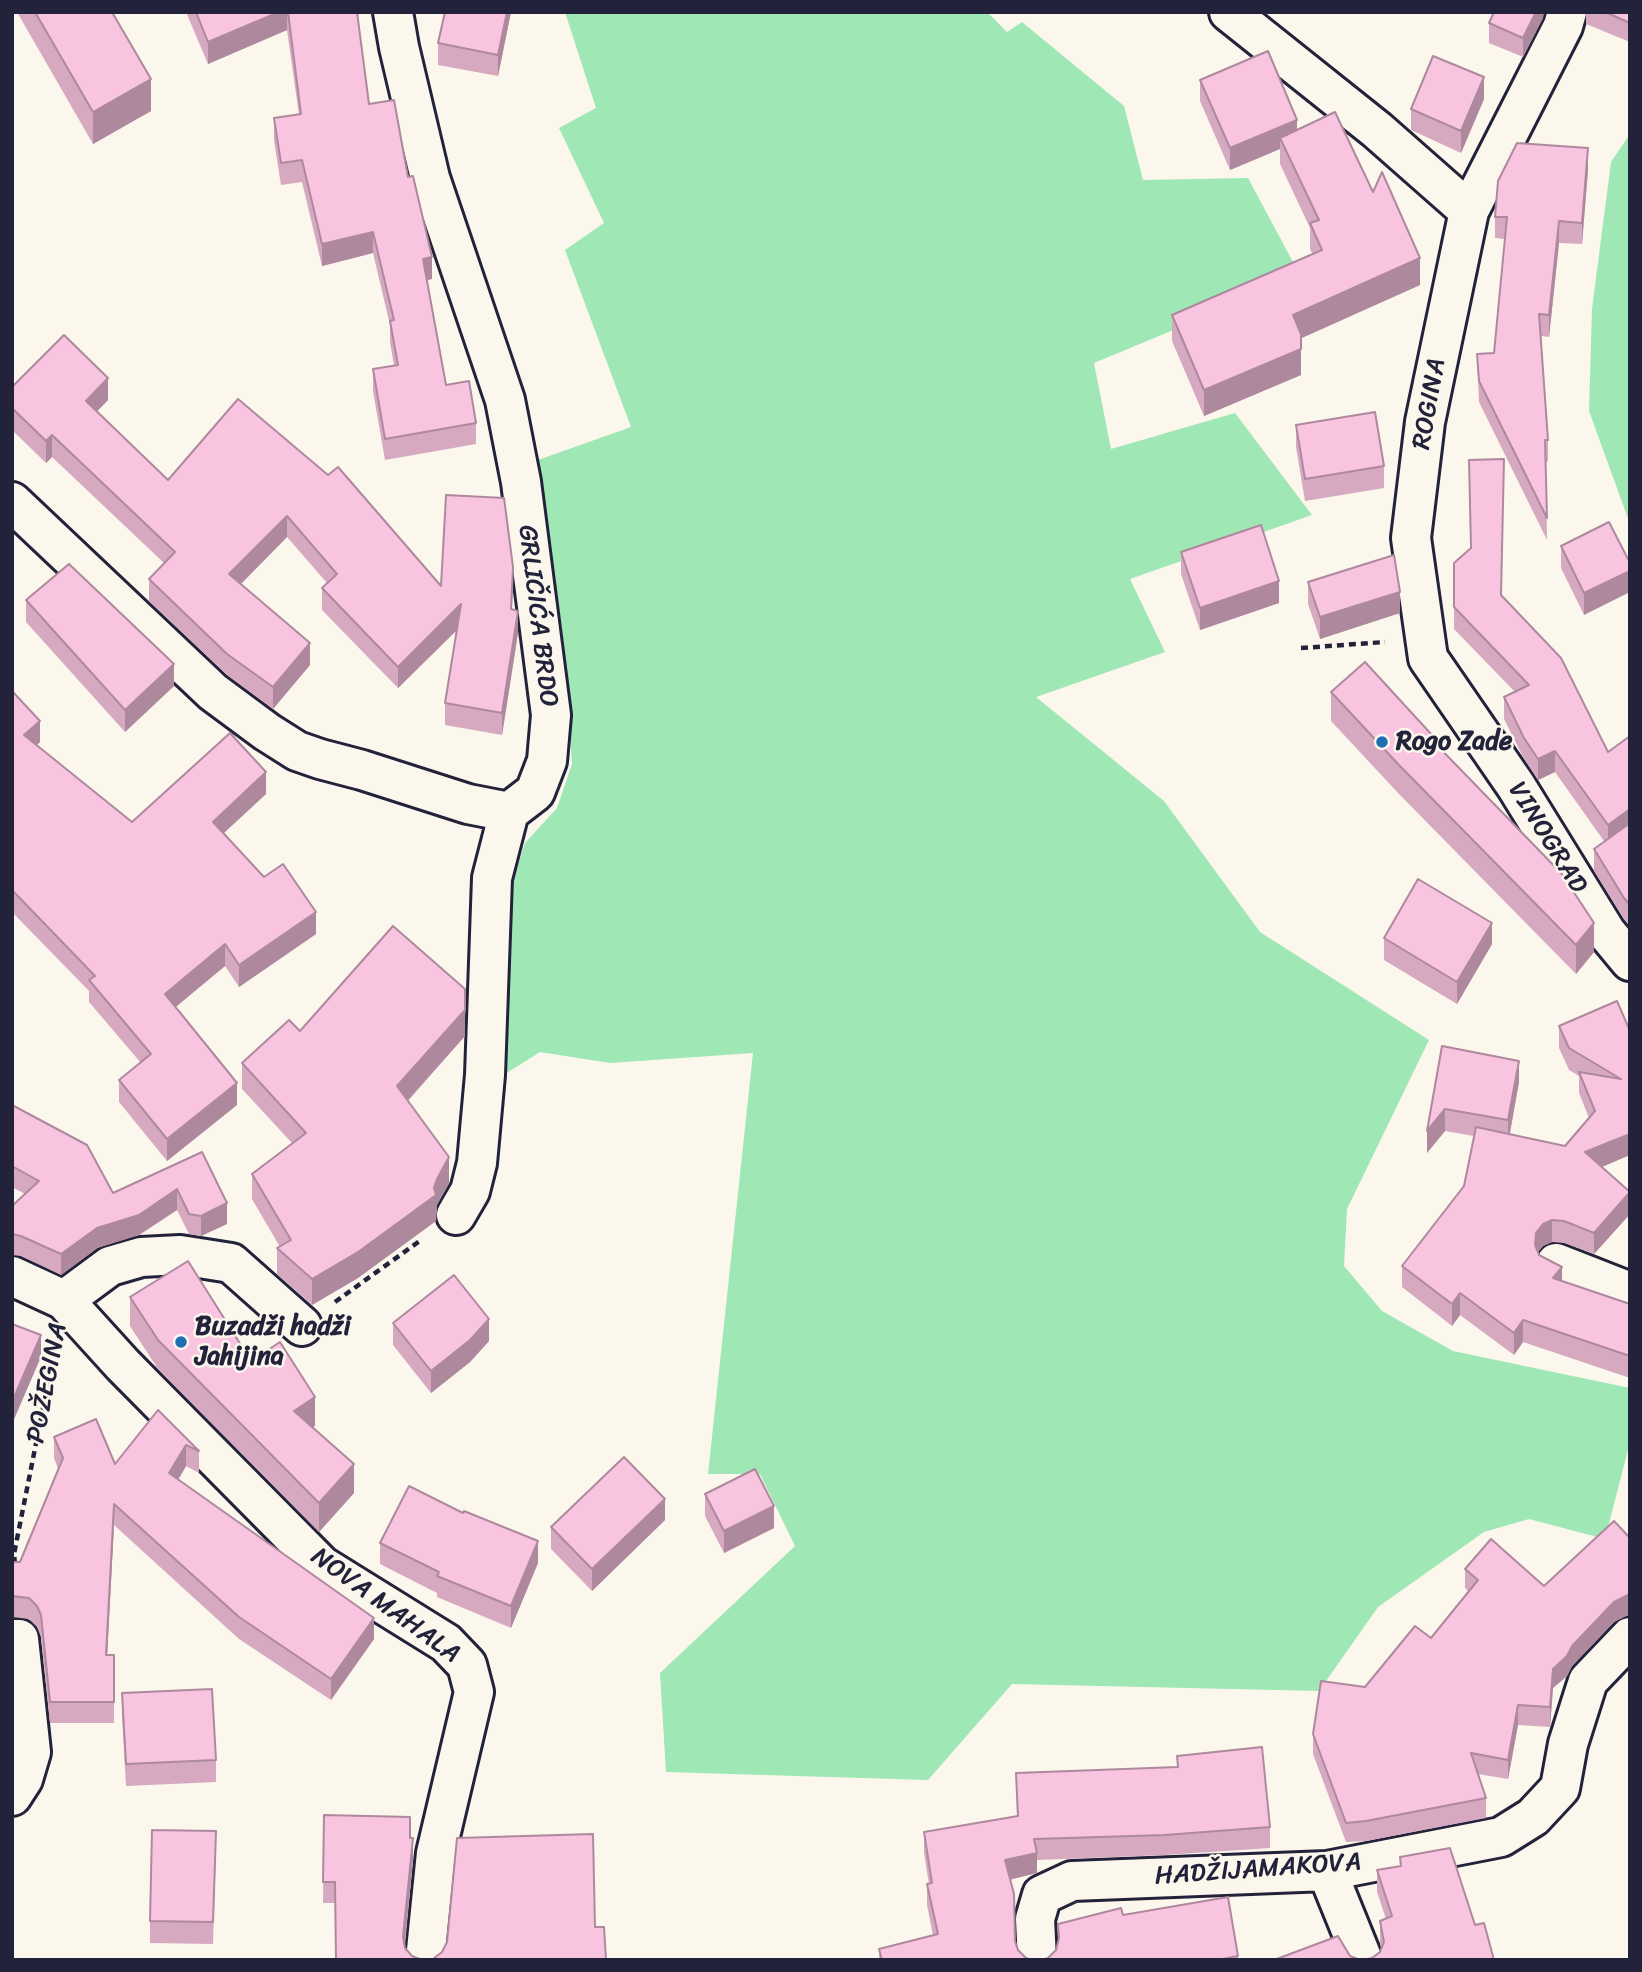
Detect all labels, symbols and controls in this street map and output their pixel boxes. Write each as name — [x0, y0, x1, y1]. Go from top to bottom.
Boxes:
street label: ROGINA — [1407, 356, 1453, 452]
street label: GRLIČIĆA BRDO — [510, 523, 564, 709]
place label: Rogo Zade — [1396, 726, 1512, 758]
marker: Rogo Zade — [1374, 734, 1390, 750]
street label: VINOGRAD — [1501, 777, 1593, 899]
place label: Buzadži hadži Jahijina — [195, 1311, 351, 1372]
street label: POŽEGINA — [21, 1320, 75, 1446]
marker: Buzadži hadži Jahijina — [173, 1334, 189, 1350]
street label: NOVA MAHALA — [304, 1542, 466, 1670]
street label: HADŽIJAMAKOVA — [1154, 1847, 1362, 1893]

